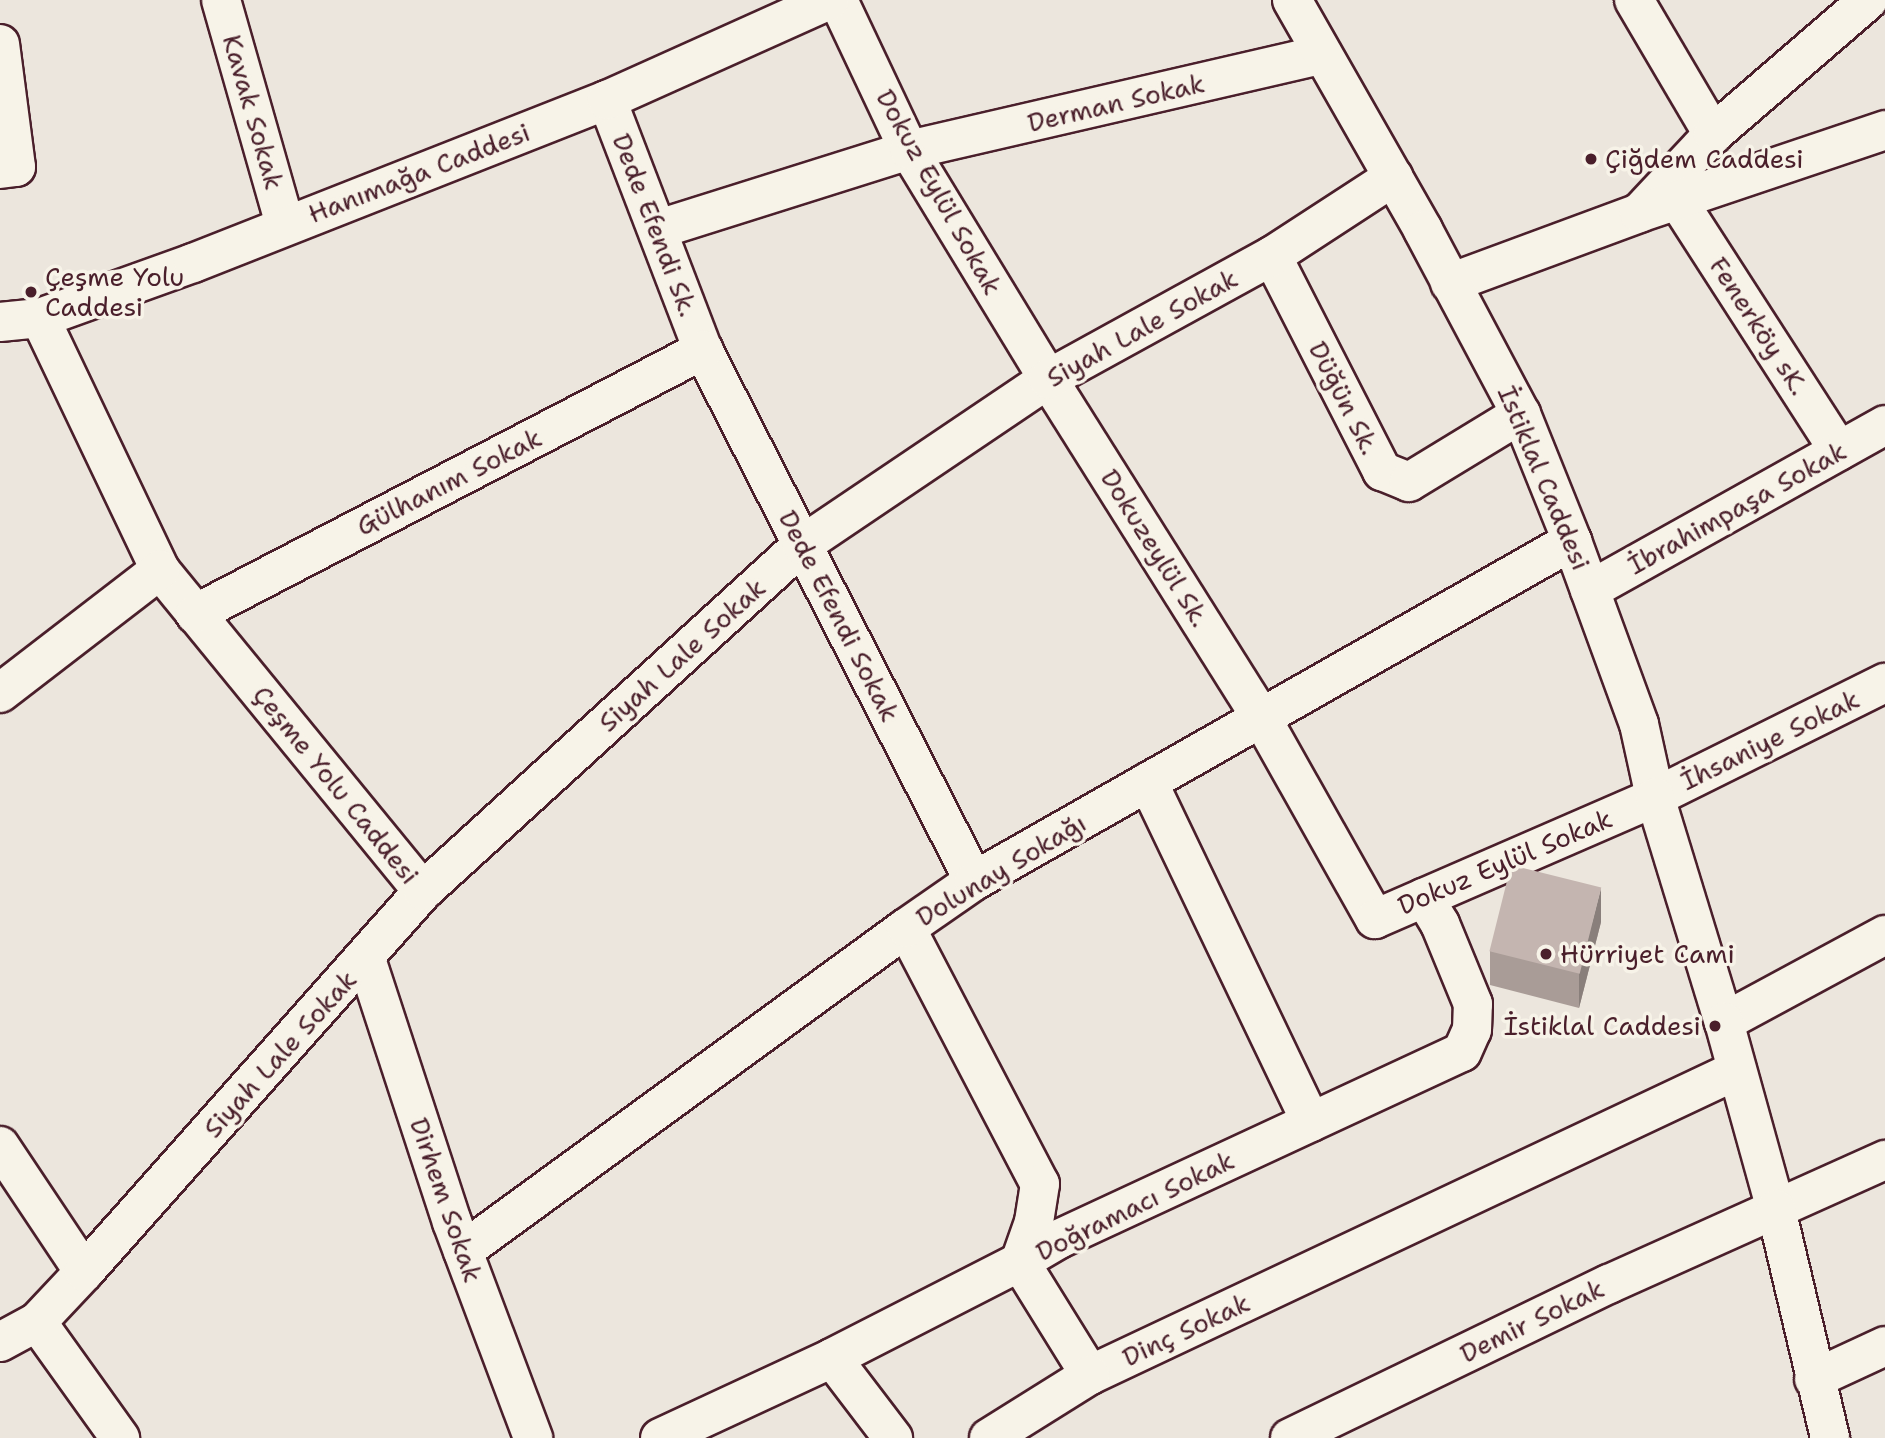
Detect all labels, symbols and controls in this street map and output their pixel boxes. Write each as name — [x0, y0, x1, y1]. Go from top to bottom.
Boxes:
street label: Kavak Sokak — [216, 31, 290, 193]
street label: Derman Sokak — [1025, 67, 1207, 139]
street label: Dokuz Eylül Sokak — [870, 84, 1008, 300]
street label: Hanımağa Caddesi — [304, 116, 534, 230]
street label: Dede Efendi Sk. — [606, 129, 704, 321]
place label: Çiğdem Caddesi — [1605, 143, 1804, 175]
marker: Çiğdem Caddesi — [1583, 151, 1599, 167]
street label: Fenerköy sK. — [1703, 251, 1815, 401]
place label: Çeşme Yolu Caddesi — [45, 261, 184, 322]
street label: Siyah Lale Sokak — [1041, 263, 1243, 393]
marker: Çeşme Yolu Caddesi — [23, 284, 39, 300]
street label: Düğün Sk. — [1302, 336, 1386, 460]
street label: İstiklal Caddesi — [1491, 381, 1597, 575]
street label: Gülhanım Sokak — [351, 422, 547, 542]
street label: İbrahimpaşa Sokak — [1622, 435, 1852, 581]
street label: Dokuzeylül Sk. — [1094, 463, 1216, 633]
street label: Dede Efendi Sokak — [772, 505, 906, 727]
street label: Siyah Lale Sokak — [592, 572, 772, 738]
street label: Çeşme Yolu Caddesi — [246, 680, 426, 890]
street label: İhsaniye Sokak — [1676, 683, 1864, 797]
street label: Dokuz Eylül Sokak — [1393, 803, 1617, 921]
street label: Dolunay Sokağı — [910, 807, 1092, 933]
place label: Hürriyet Cami — [1560, 938, 1735, 970]
marker: Hürriyet Cami — [1538, 946, 1554, 962]
street label: Siyah Lale Sokak — [197, 964, 363, 1144]
place label: İstiklal Caddesi — [1504, 1010, 1701, 1042]
marker: İstiklal Caddesi — [1707, 1018, 1723, 1034]
street label: Dirhem Sokak — [403, 1114, 489, 1286]
street label: Doğramacı Sokak — [1031, 1144, 1239, 1268]
street label: Demir Sokak — [1455, 1273, 1609, 1369]
street label: Dinç Sokak — [1117, 1287, 1255, 1373]

